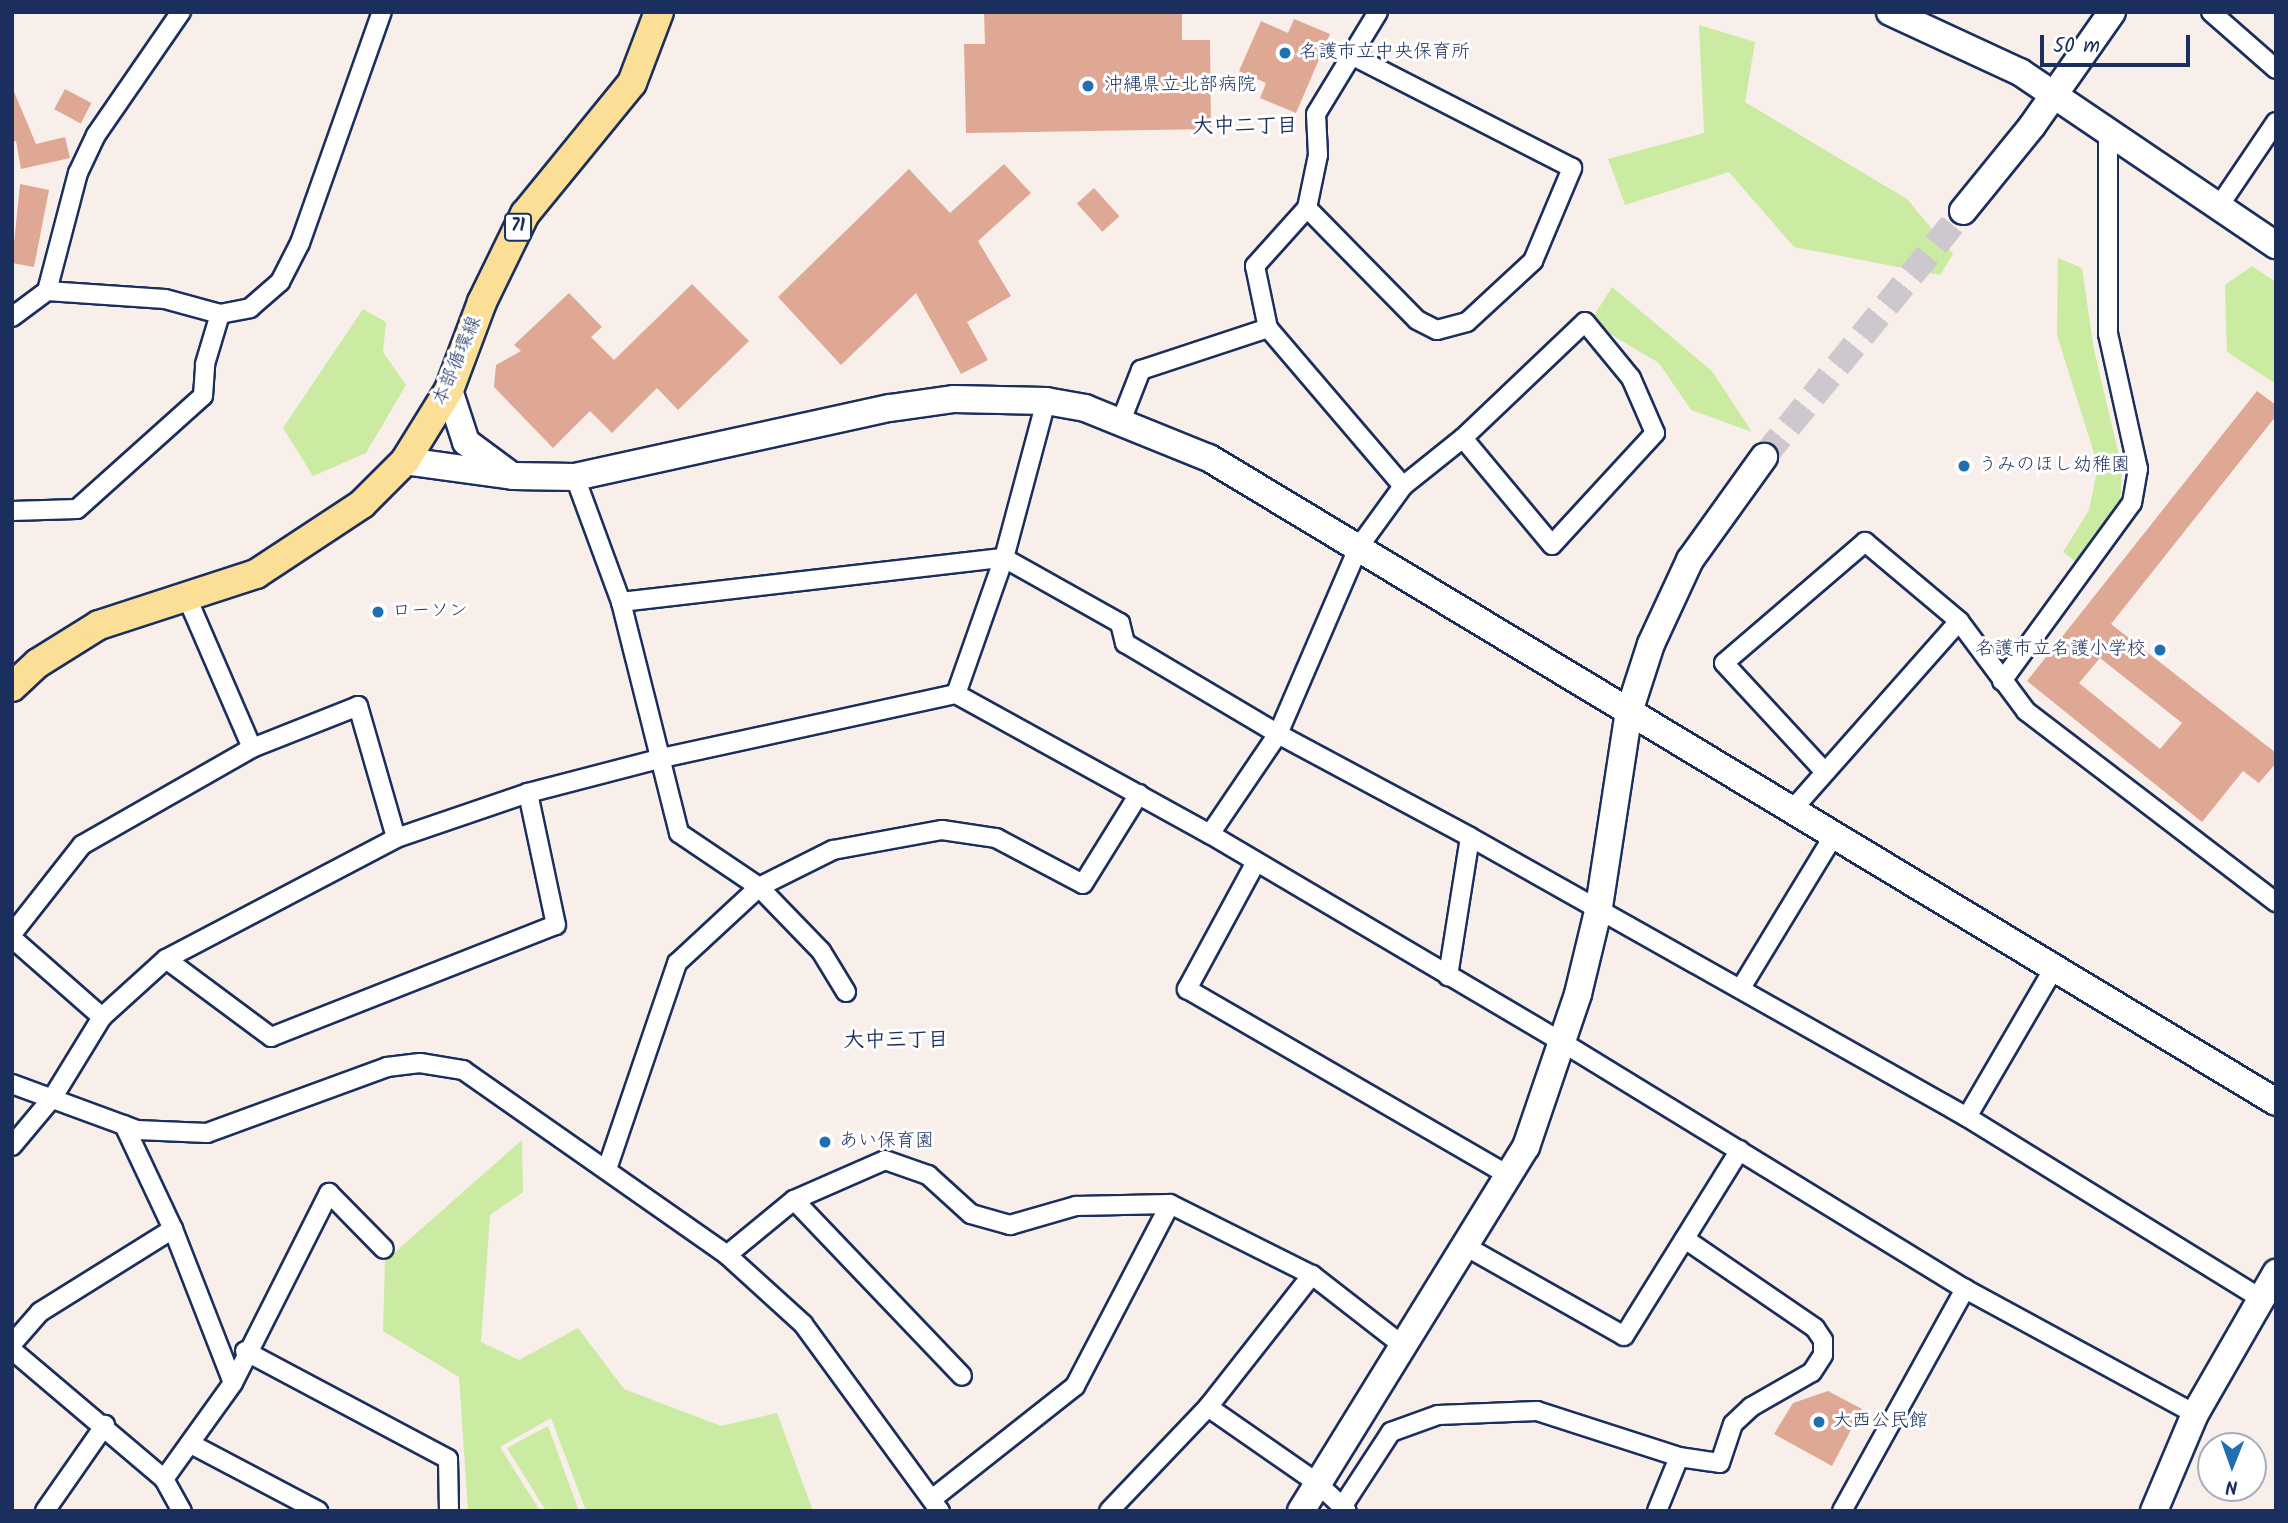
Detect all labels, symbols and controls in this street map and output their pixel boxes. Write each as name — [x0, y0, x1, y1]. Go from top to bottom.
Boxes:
scale bar — [2043, 21, 2194, 65]
text: 50 m — [2053, 30, 2100, 63]
place label: 名護市立中央保育所 — [1299, 42, 1470, 64]
marker: 名護市立中央保育所 — [1277, 45, 1293, 61]
place label: 沖縄県立北部病院 — [1104, 75, 1256, 97]
marker: 沖縄県立北部病院 — [1078, 76, 1098, 96]
district label: 大中二丁目 — [1193, 114, 1297, 140]
road number: 71 — [504, 212, 532, 242]
street label: 本部循環線 — [429, 313, 487, 409]
place label: うみのほし幼稚園 — [1978, 455, 2130, 477]
marker: うみのほし幼稚園 — [1956, 458, 1972, 474]
place label: ローソン — [392, 601, 468, 623]
marker: ローソン — [370, 604, 386, 620]
place label: 名護市立名護小学校 — [1975, 639, 2146, 661]
marker: 名護市立名護小学校 — [2152, 642, 2168, 658]
district label: 大中三丁目 — [844, 1028, 948, 1054]
place label: あい保育園 — [839, 1131, 934, 1153]
marker: あい保育園 — [817, 1134, 833, 1150]
place label: 大西公民館 — [1833, 1411, 1928, 1433]
marker: 大西公民館 — [1811, 1414, 1827, 1430]
north arrow — [2197, 1432, 2267, 1502]
text: N — [2225, 1471, 2238, 1501]

